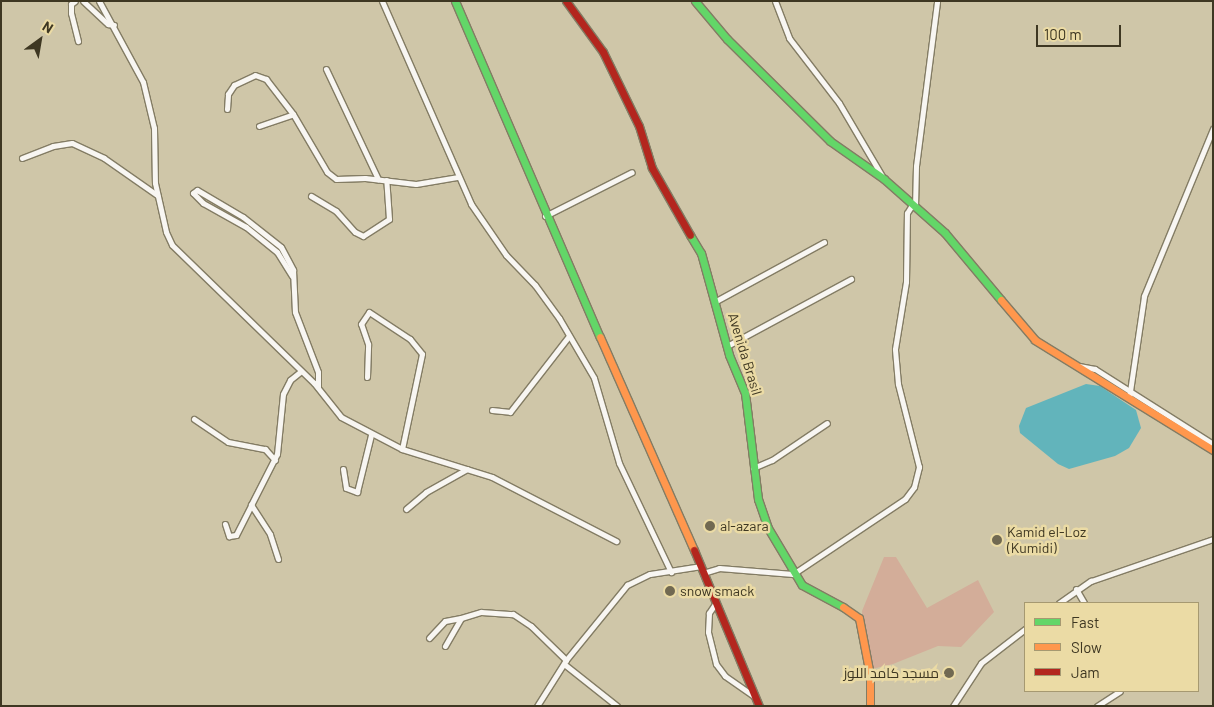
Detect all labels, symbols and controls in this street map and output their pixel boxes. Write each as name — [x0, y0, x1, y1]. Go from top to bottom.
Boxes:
north arrow — [15, 15, 65, 65]
scale bar — [1039, 15, 1124, 47]
text: N — [40, 17, 57, 37]
text: 100 m — [1044, 25, 1082, 43]
street label: Avenida Brasil — [725, 311, 765, 397]
place label: al-azara — [720, 518, 769, 534]
marker: al-azara — [704, 520, 716, 532]
place label: Kamid el-Loz (Kumidi) — [1007, 524, 1086, 556]
marker: Kamid el-Loz (Kumidi) — [991, 534, 1003, 546]
place label: snow smack — [680, 583, 754, 599]
marker: snow smack — [664, 585, 676, 597]
legend — [1024, 602, 1199, 692]
text: Fast — [1071, 613, 1099, 631]
text: Slow — [1071, 638, 1102, 656]
text: Jam — [1071, 663, 1100, 681]
place label: مسجد كامد اللوز — [843, 665, 939, 681]
marker: مسجد كامد اللوز — [943, 667, 955, 679]

